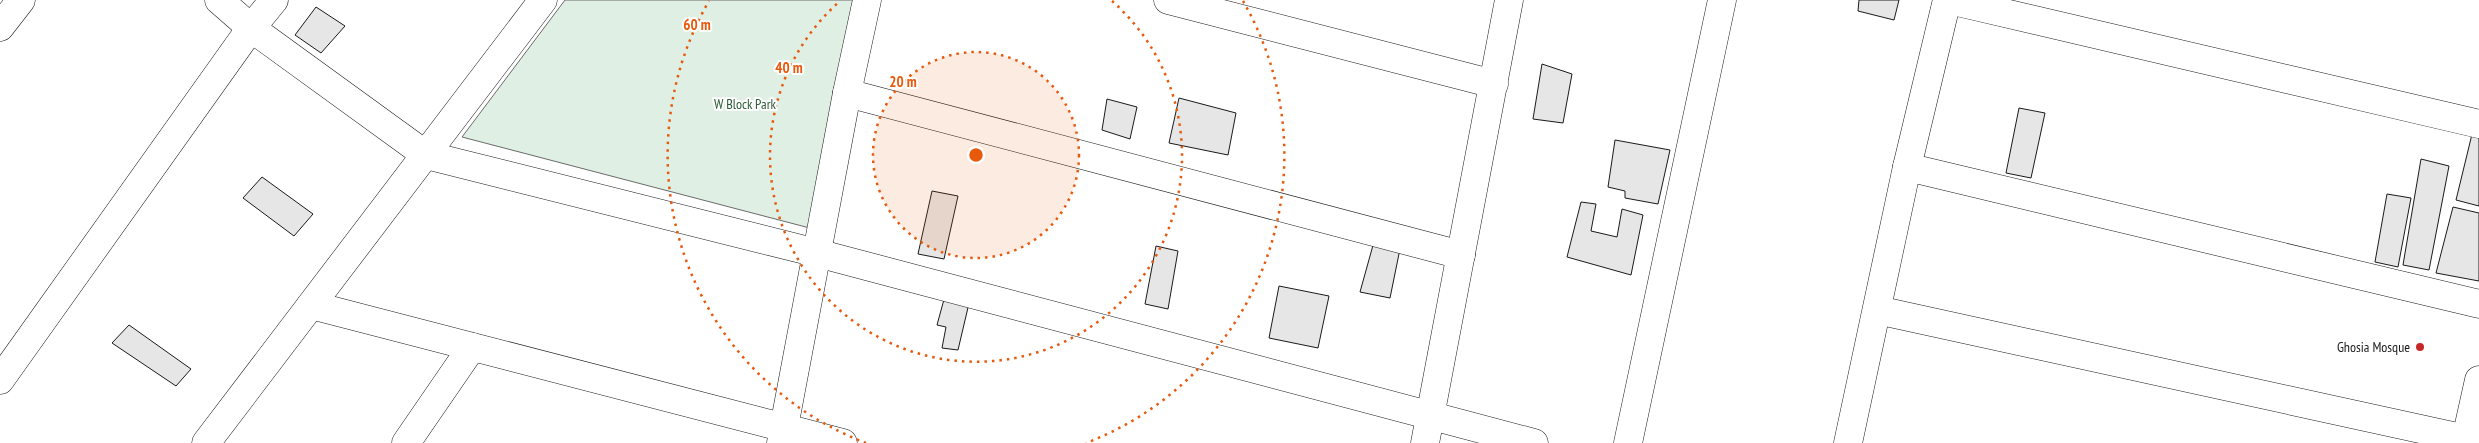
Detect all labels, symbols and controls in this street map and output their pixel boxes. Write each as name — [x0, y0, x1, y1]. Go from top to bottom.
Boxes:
text: 60 m — [683, 15, 711, 34]
text: 40 m — [775, 58, 803, 77]
text: 20 m — [889, 72, 917, 91]
park label: W Block Park — [714, 95, 776, 113]
centre of rings — [967, 146, 985, 164]
place label: Ghosia Mosque — [2337, 338, 2410, 356]
marker: Ghosia Mosque — [2414, 341, 2426, 353]

